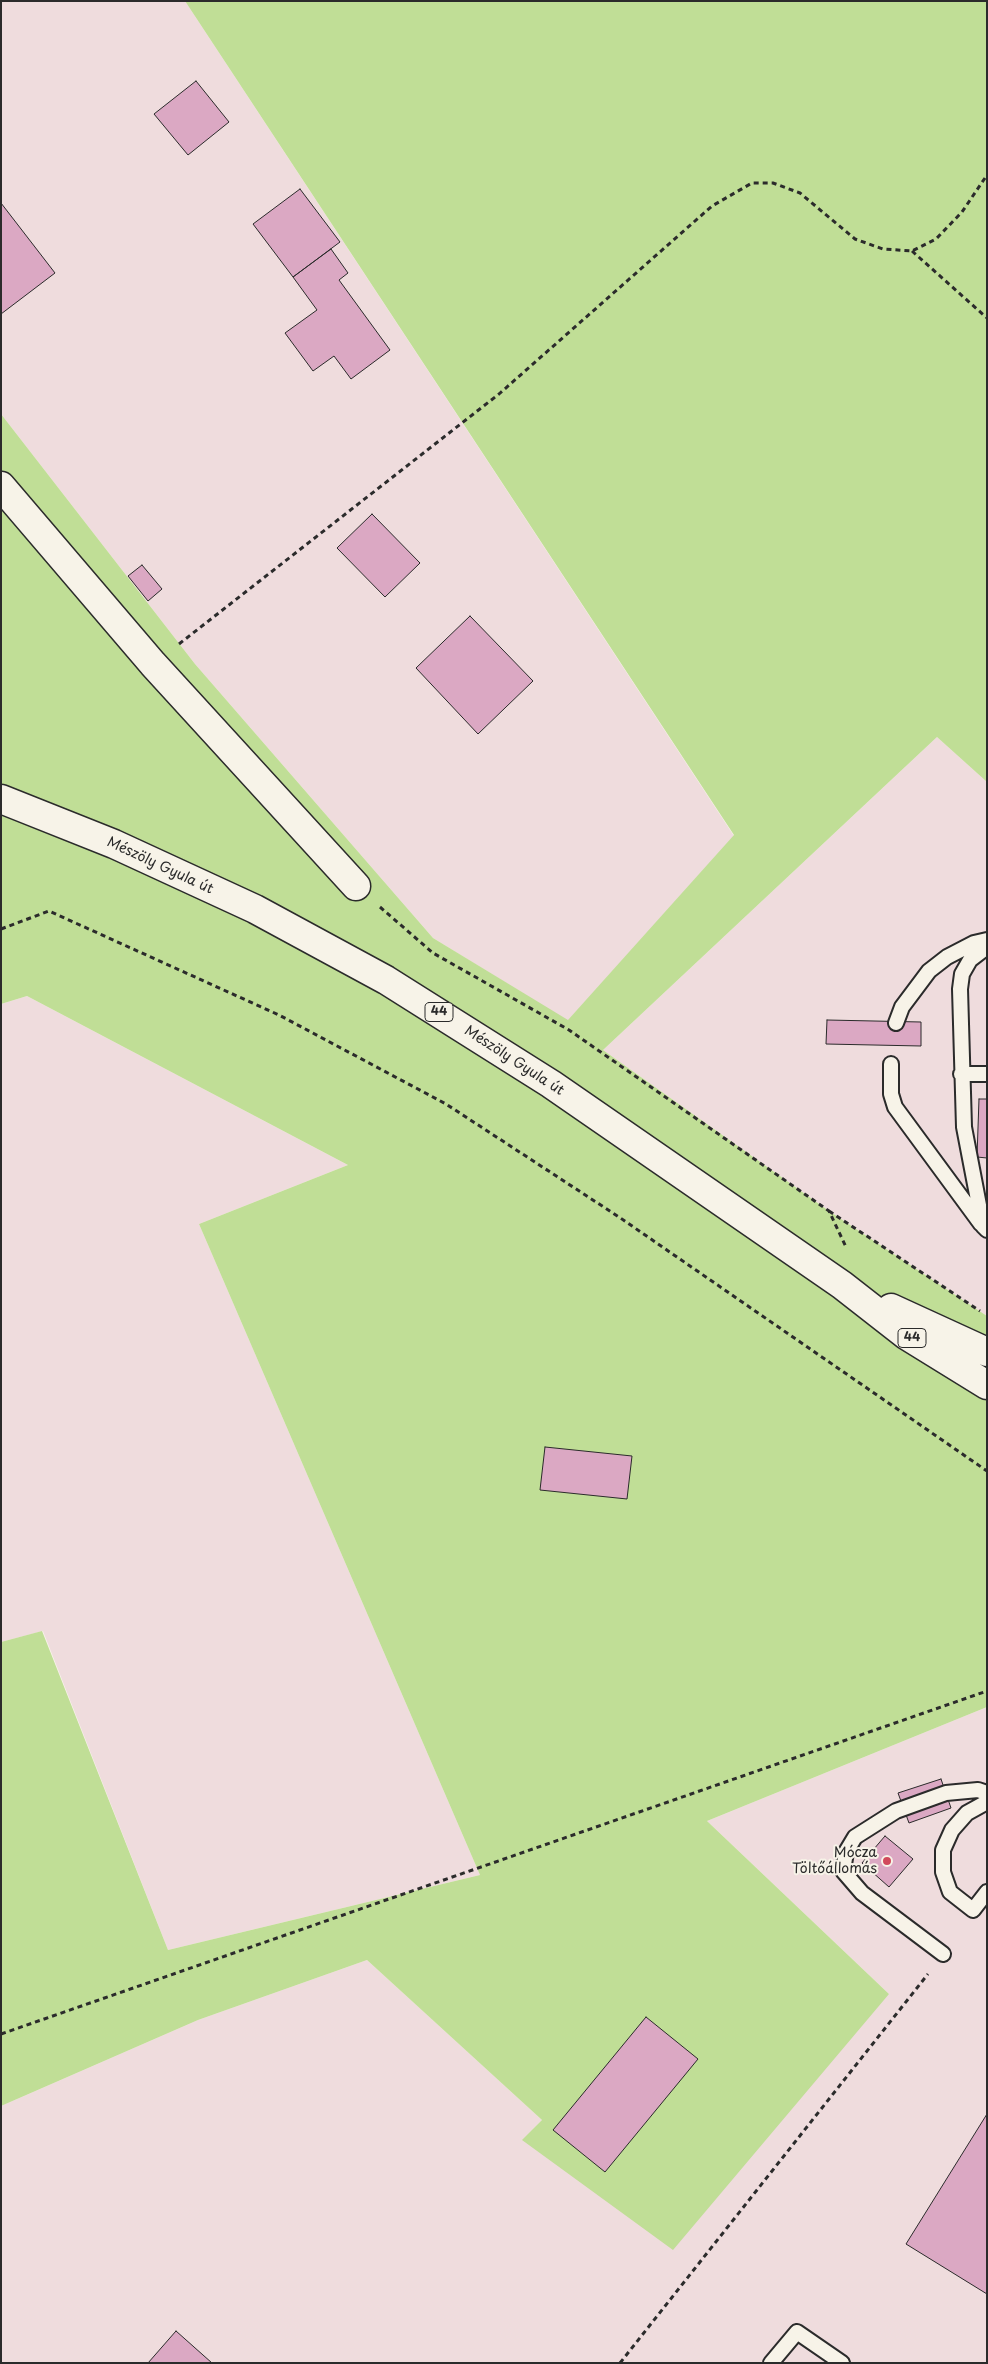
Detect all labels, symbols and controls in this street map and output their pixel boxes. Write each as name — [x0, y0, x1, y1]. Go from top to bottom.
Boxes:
street label: Mészöly Gyula út — [104, 834, 216, 898]
road number: 44 — [425, 1002, 453, 1022]
street label: Mészöly Gyula út — [461, 1023, 567, 1099]
road number: 44 — [898, 1329, 926, 1348]
place label: Mócza Töltőállomás — [792, 1845, 877, 1878]
marker: Mócza Töltőállomás — [881, 1855, 893, 1867]

